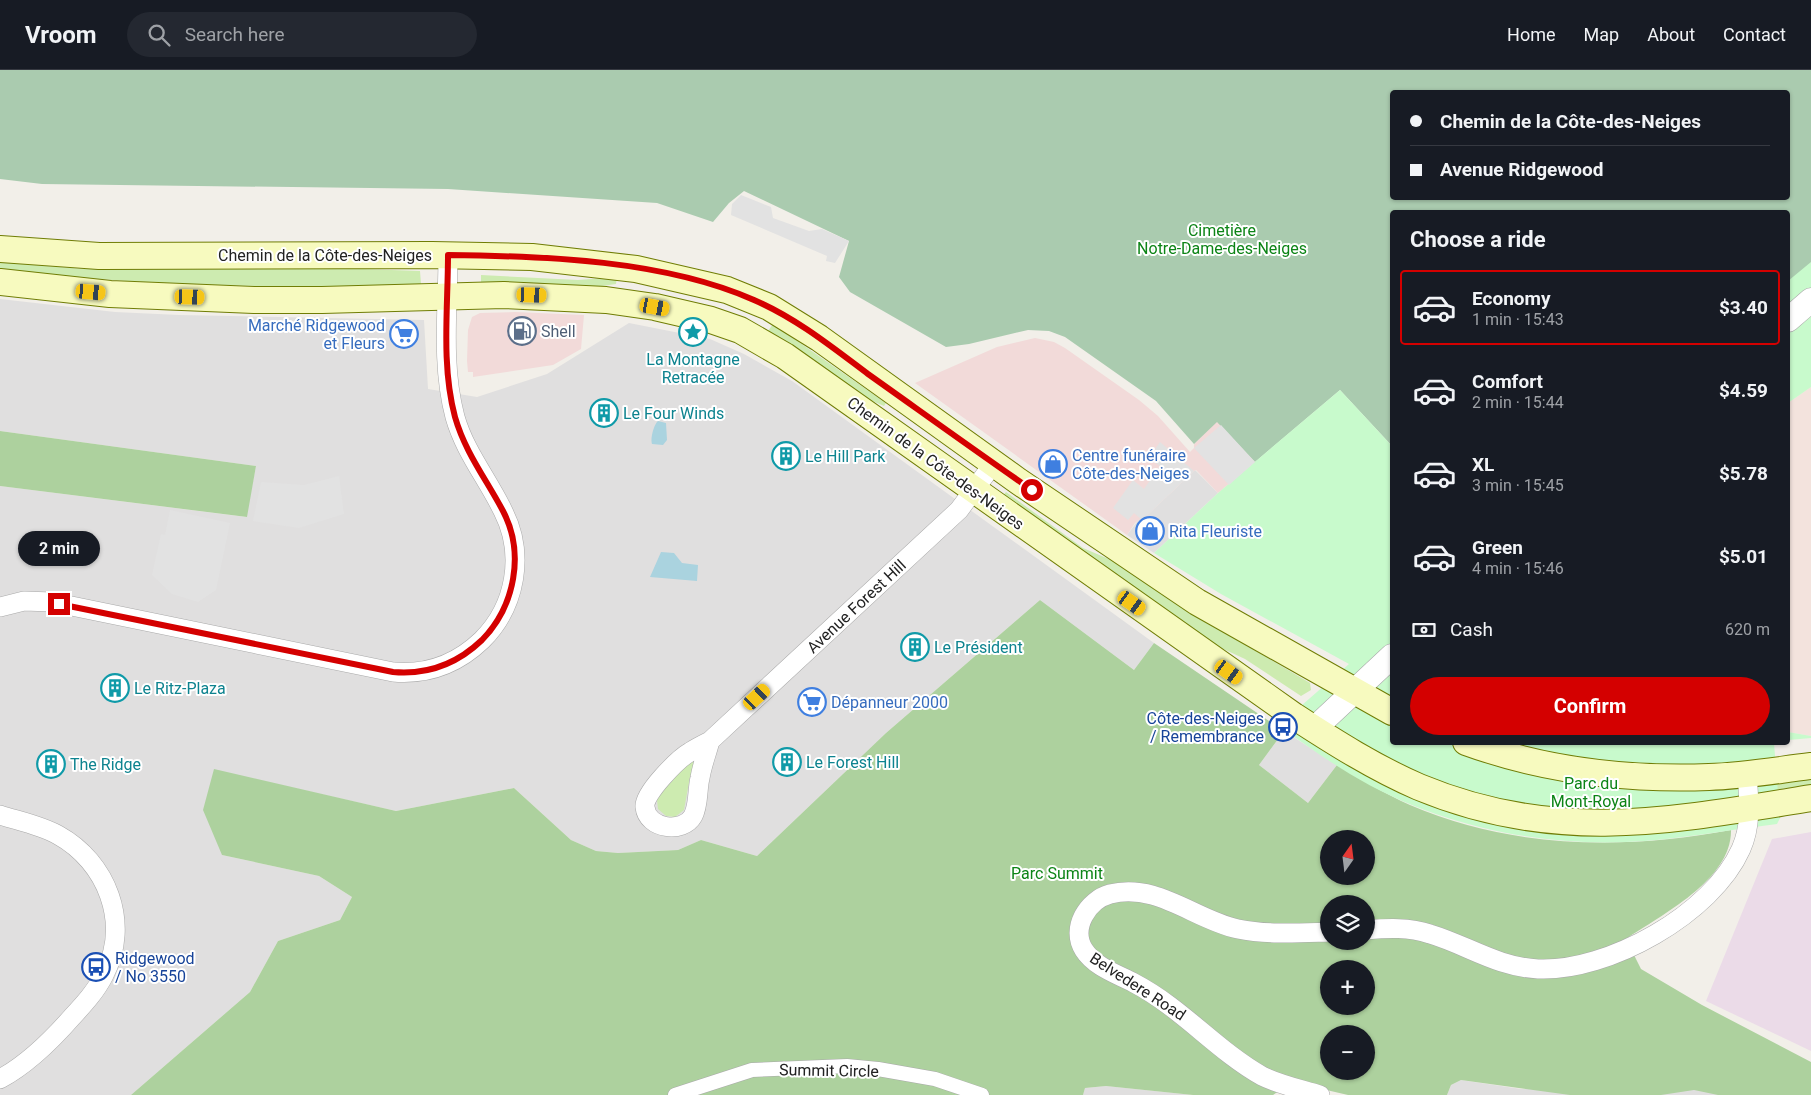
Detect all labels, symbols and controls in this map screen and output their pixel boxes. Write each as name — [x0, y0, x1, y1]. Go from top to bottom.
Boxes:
search box — [127, 12, 477, 57]
text: Vroom — [25, 21, 97, 49]
icon: search — [145, 21, 173, 49]
text: Search here — [185, 23, 285, 46]
text: Home — [1507, 24, 1556, 45]
text: Map — [1584, 24, 1619, 45]
text: About — [1647, 24, 1695, 45]
text: Contact — [1723, 24, 1786, 45]
text: Chemin de la Côte-des-Neiges — [1440, 110, 1701, 133]
text: Avenue Ridgewood — [1440, 158, 1603, 181]
park label: Cimetière Notre-Dame-des-Neiges — [1137, 221, 1307, 258]
text: Choose a ride — [1410, 227, 1546, 252]
street label: Chemin de la Côte-des-Neiges — [218, 246, 432, 265]
car — [75, 283, 106, 301]
icon: car — [1412, 285, 1457, 330]
car — [516, 287, 547, 303]
text: Economy — [1472, 287, 1551, 310]
car — [174, 289, 205, 305]
text: $3.40 — [1719, 296, 1768, 319]
car — [638, 297, 671, 317]
text: 1 min · 15:43 — [1472, 310, 1564, 329]
place label: Marché Ridgewood et Fleurs — [248, 316, 385, 353]
fuel station icon: Shell — [507, 316, 537, 346]
place icon: La Montagne Retracée — [678, 317, 708, 347]
supermarket icon: Marché Ridgewood et Fleurs — [389, 319, 419, 349]
place label: Shell — [541, 322, 576, 341]
place label: La Montagne Retracée — [646, 350, 740, 387]
icon: car — [1412, 368, 1457, 413]
text: Comfort — [1472, 370, 1543, 393]
text: $4.59 — [1719, 379, 1768, 402]
street label: Chemin de la Côte-des-Neiges — [844, 393, 1028, 534]
text: 2 min · 15:44 — [1472, 393, 1564, 412]
building icon: Le Four Winds — [589, 398, 619, 428]
place label: Le Four Winds — [623, 404, 724, 423]
building icon: Le Hill Park — [771, 441, 801, 471]
place label: Centre funéraire Côte-des-Neiges — [1072, 446, 1189, 483]
place label: Le Hill Park — [805, 447, 886, 466]
shop icon: Centre funéraire Côte-des-Neiges — [1038, 449, 1068, 479]
icon: car — [1412, 451, 1457, 496]
text: XL — [1472, 453, 1494, 476]
text: $5.78 — [1719, 462, 1768, 485]
text: 3 min · 15:45 — [1472, 476, 1564, 495]
route start — [1021, 479, 1043, 501]
shop icon: Rita Fleuriste — [1135, 516, 1165, 546]
place label: Rita Fleuriste — [1169, 522, 1262, 541]
callout: 2 min — [18, 532, 100, 566]
icon: car — [1412, 534, 1457, 579]
text: Green — [1472, 536, 1523, 559]
text: 2 min — [39, 539, 79, 558]
text: $5.01 — [1719, 545, 1768, 568]
street label: Avenue Forest Hill — [803, 556, 910, 657]
text: 4 min · 15:46 — [1472, 559, 1564, 578]
car — [1115, 588, 1148, 618]
route end — [48, 593, 70, 615]
icon: cash — [1410, 616, 1438, 644]
text: Cash — [1450, 618, 1493, 641]
text: 620 m — [1725, 620, 1770, 639]
building icon: Le Président — [900, 632, 930, 662]
place label: Le Président — [934, 638, 1023, 657]
car — [1212, 657, 1245, 687]
building icon: Le Ritz-Plaza — [100, 673, 130, 703]
button: Confirm — [1410, 677, 1770, 735]
place label: Le Ritz-Plaza — [134, 679, 226, 698]
car — [740, 681, 773, 713]
supermarket icon: Dépanneur 2000 — [797, 687, 827, 717]
place label: Dépanneur 2000 — [831, 693, 948, 712]
place label: Côte-des-Neiges / Remembrance — [1147, 709, 1264, 746]
bus stop icon: Côte-des-Neiges / Remembrance — [1268, 712, 1298, 742]
building icon: Le Forest Hill — [772, 747, 802, 777]
building icon: The Ridge — [36, 749, 66, 779]
place label: Le Forest Hill — [806, 753, 899, 772]
place label: The Ridge — [70, 755, 141, 774]
park label: Parc du Mont-Royal — [1551, 774, 1631, 811]
north arrow — [1320, 830, 1375, 885]
map controls — [1320, 830, 1375, 1080]
park label: Parc Summit — [1011, 864, 1103, 883]
button: layers — [1320, 895, 1375, 950]
street label: Belvedere Road — [1086, 948, 1189, 1024]
place label: Ridgewood / No 3550 — [115, 949, 195, 986]
bus stop icon: Ridgewood / No 3550 — [81, 952, 111, 982]
button: + — [1320, 960, 1375, 1015]
button: − — [1320, 1025, 1375, 1080]
street label: Summit Circle — [779, 1060, 879, 1081]

